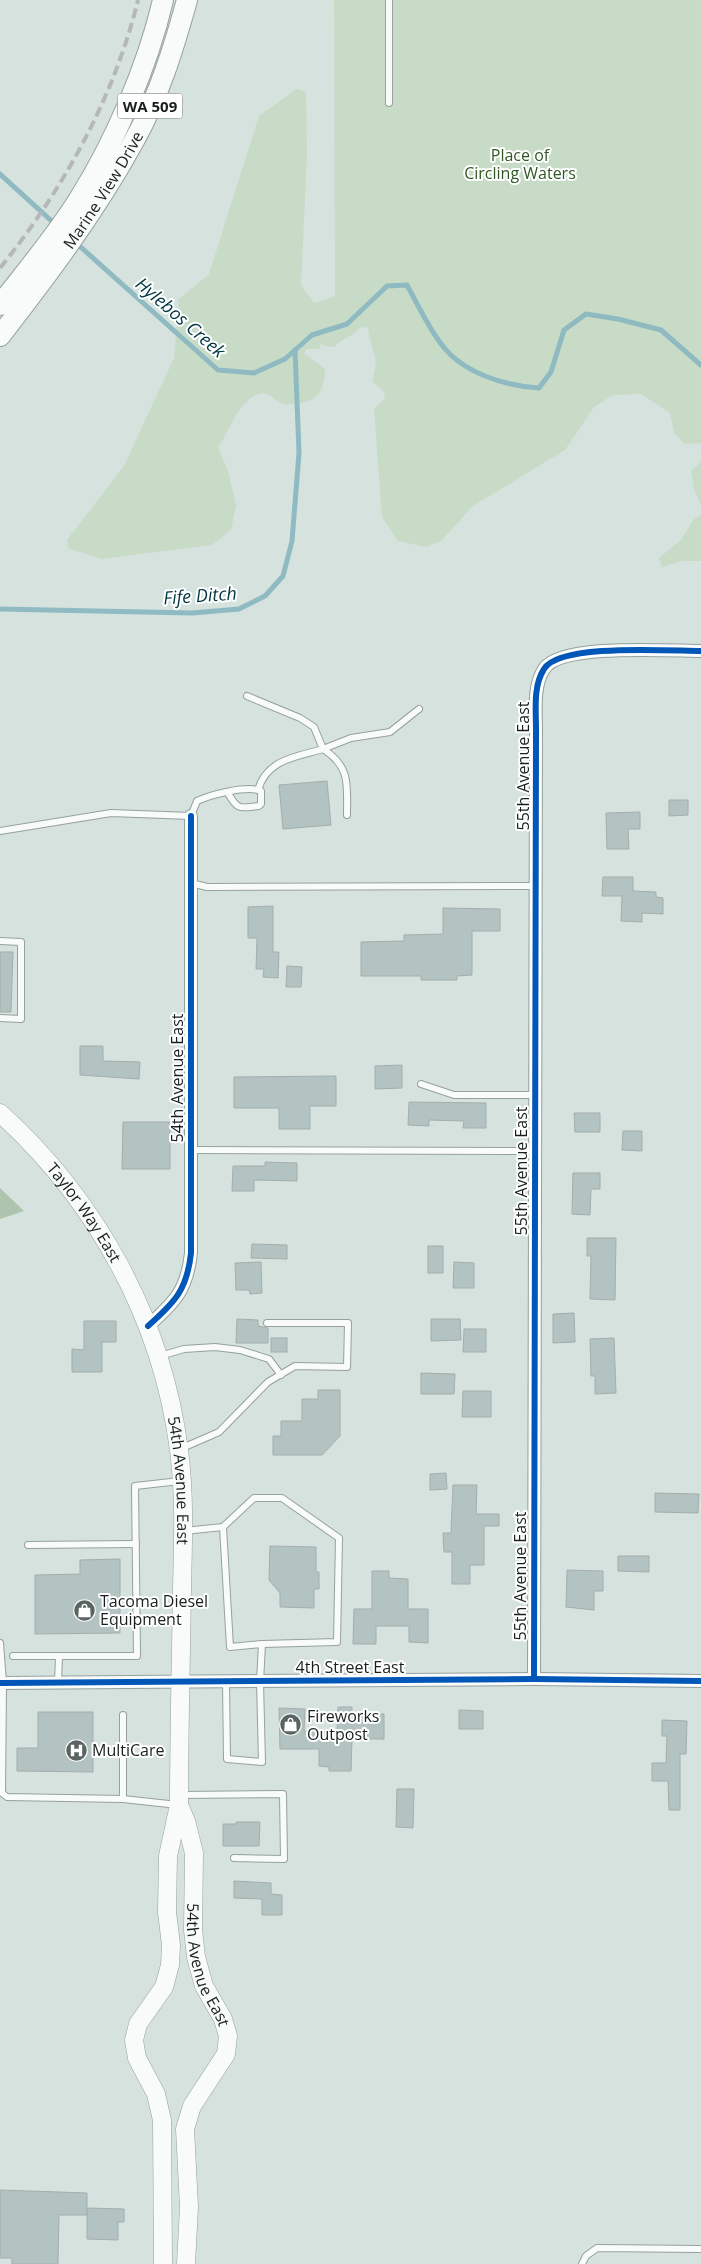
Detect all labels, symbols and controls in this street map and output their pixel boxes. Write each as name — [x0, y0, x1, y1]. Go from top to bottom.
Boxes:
road number: WA 509 — [118, 94, 182, 118]
street label: Marine View Drive — [58, 127, 148, 253]
park label: Place of Circling Waters — [464, 144, 576, 184]
water label: Hylebos Creek — [131, 271, 232, 363]
water label: Fife Ditch — [163, 580, 237, 610]
street label: 55th Avenue East — [512, 701, 534, 830]
street label: 54th Avenue East — [166, 1013, 188, 1142]
street label: 55th Avenue East — [510, 1106, 532, 1235]
street label: Taylor Way East — [42, 1158, 127, 1267]
street label: 54th Avenue East — [163, 1414, 194, 1545]
street label: 55th Avenue East — [509, 1511, 531, 1640]
place label: Tacoma Diesel Equipment — [100, 1590, 208, 1630]
shop icon: Tacoma Diesel Equipment — [72, 1598, 96, 1622]
street label: 4th Street East — [296, 1656, 405, 1678]
place label: Fireworks Outpost — [307, 1705, 379, 1745]
shop icon: Fireworks Outpost — [279, 1713, 303, 1737]
hospital icon: MultiCare — [64, 1738, 88, 1762]
place label: MultiCare — [92, 1739, 164, 1761]
street label: 54th Avenue East — [182, 1903, 236, 2029]

